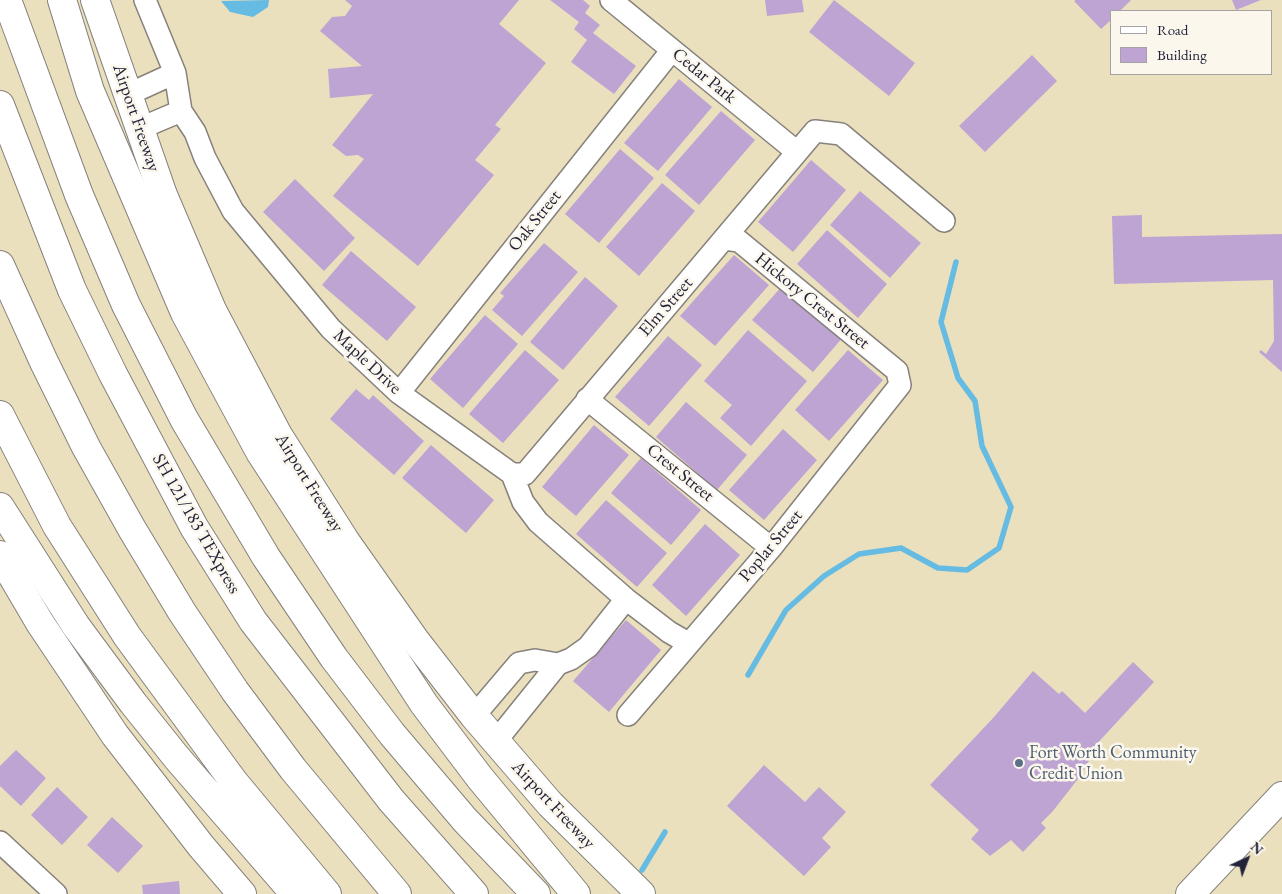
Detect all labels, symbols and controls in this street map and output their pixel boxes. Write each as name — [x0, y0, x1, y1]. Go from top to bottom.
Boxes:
legend — [1110, 10, 1272, 75]
text: Road — [1157, 20, 1188, 39]
street label: Cedar Park — [668, 44, 740, 108]
text: Building — [1157, 45, 1207, 64]
street label: Airport Freeway — [107, 61, 165, 175]
street label: Oak Street — [504, 186, 566, 256]
street label: Hickory Crest Street — [750, 248, 874, 354]
street label: Elm Street — [634, 273, 698, 341]
street label: Maple Drive — [328, 325, 406, 399]
street label: Airport Freeway — [270, 430, 348, 536]
street label: Crest Street — [642, 439, 718, 507]
street label: SH 121/183 TEXpress — [147, 450, 245, 598]
street label: Poplar Street — [735, 505, 807, 587]
place label: Fort Worth Community Credit Union — [1029, 742, 1197, 784]
street label: Airport Freeway — [507, 757, 599, 853]
marker: Fort Worth Community Credit Union — [1013, 757, 1025, 769]
north arrow — [1222, 834, 1272, 884]
text: N — [1247, 838, 1268, 858]

